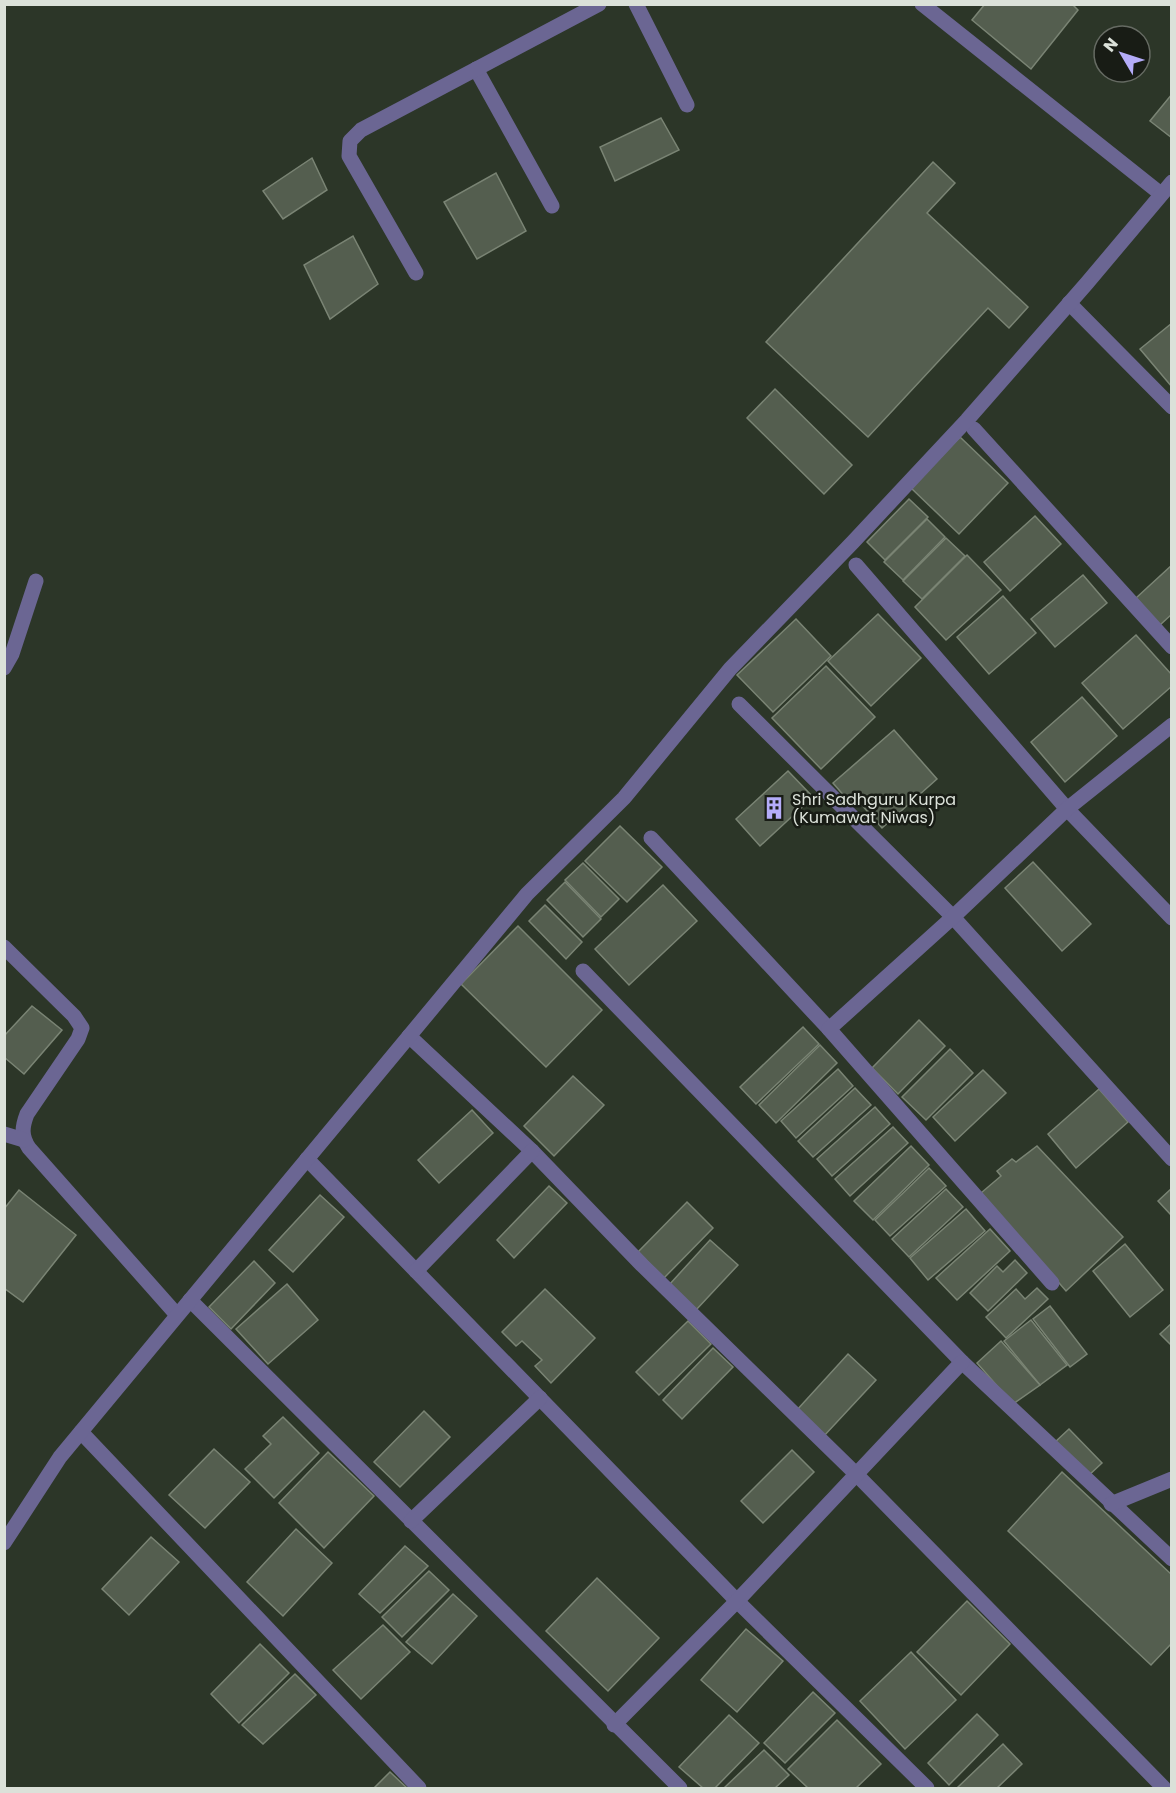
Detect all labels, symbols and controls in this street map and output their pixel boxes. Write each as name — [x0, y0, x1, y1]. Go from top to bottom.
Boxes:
north arrow — [1092, 24, 1152, 84]
text: N — [1098, 33, 1123, 57]
place label: Shri Sadhguru Kurpa (Kumawat Niwas) — [792, 788, 956, 829]
building icon: Shri Sadhguru Kurpa (Kumawat Niwas) — [761, 795, 787, 821]

